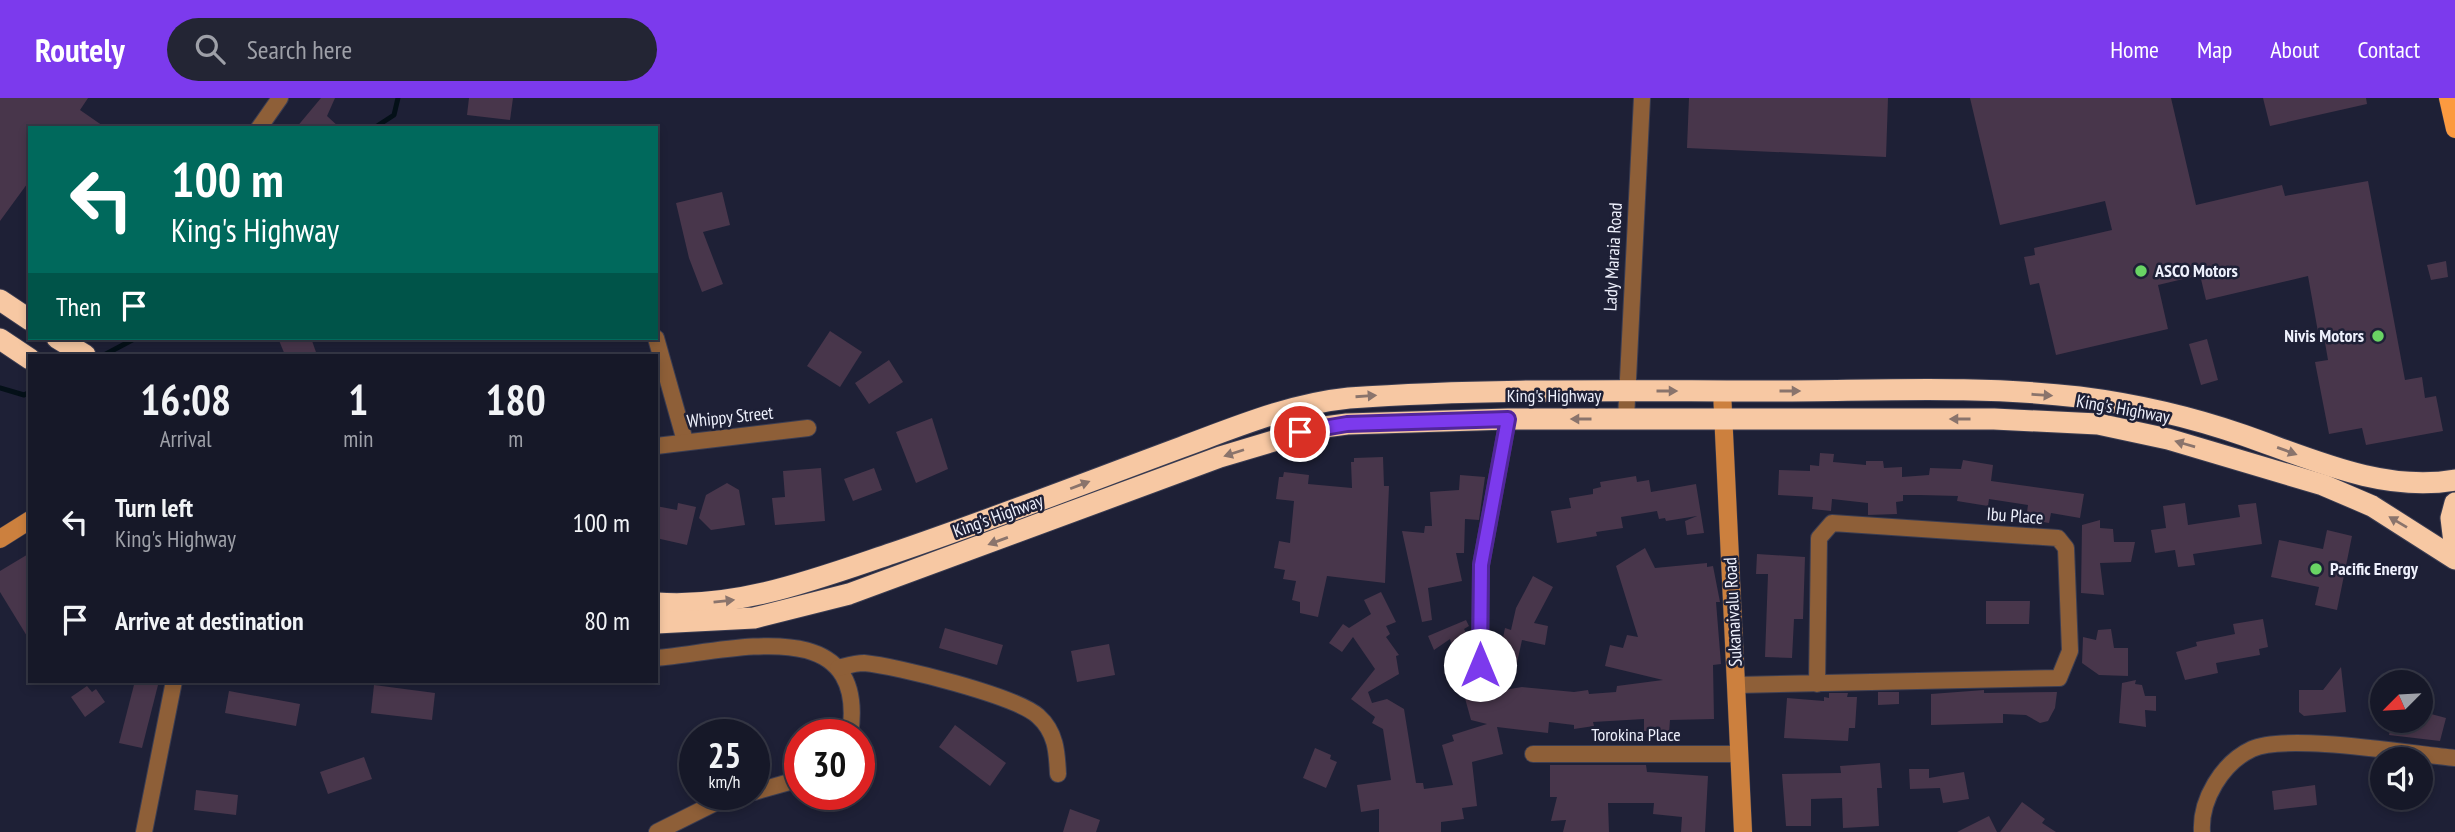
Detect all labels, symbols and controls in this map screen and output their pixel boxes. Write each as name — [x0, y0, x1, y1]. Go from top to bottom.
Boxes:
search box — [167, 18, 657, 81]
text: Routely — [35, 28, 125, 71]
icon: search — [191, 30, 229, 68]
text: Search here — [247, 33, 352, 66]
text: Home — [2110, 34, 2159, 65]
text: Map — [2197, 34, 2232, 65]
text: About — [2270, 34, 2319, 65]
text: Contact — [2357, 34, 2420, 65]
text: 100 m — [171, 147, 284, 211]
icon: left — [56, 154, 147, 245]
street label: Lady Maraia Road — [1598, 202, 1627, 312]
text: King's Highway — [171, 209, 339, 251]
place label: ASCO Motors — [2154, 259, 2238, 282]
marker: ASCO Motors — [2133, 263, 2149, 279]
icon: arrive — [115, 287, 153, 325]
text: Then — [56, 290, 101, 323]
place label: Nivis Motors — [2284, 324, 2364, 347]
marker: Nivis Motors — [2370, 328, 2386, 344]
text: 16:08 — [140, 372, 231, 427]
text: 1 — [348, 372, 368, 427]
text: 180 — [486, 372, 546, 427]
street label: King's Highway — [1507, 384, 1601, 407]
one-way arrow — [1656, 385, 1678, 397]
one-way arrow — [1779, 385, 1801, 397]
street label: King's Highway — [2075, 389, 2172, 428]
one-way arrow — [2031, 390, 2053, 401]
one-way arrow — [1355, 391, 1377, 402]
street label: Whippy Street — [686, 401, 774, 432]
pin — [1270, 402, 1330, 462]
icon: arrive — [1281, 413, 1319, 451]
one-way arrow — [1570, 413, 1592, 425]
one-way arrow — [1949, 413, 1971, 425]
text: Arrival — [160, 424, 212, 453]
text: min — [343, 424, 373, 453]
text: m — [508, 424, 523, 453]
one-way arrow — [2174, 439, 2195, 449]
one-way arrow — [2276, 446, 2297, 457]
one-way arrow — [1223, 448, 1244, 458]
one-way arrow — [1069, 480, 1090, 491]
street label: King's Highway — [949, 488, 1046, 543]
text: Turn left — [115, 491, 193, 524]
street label: Ibu Place — [1986, 502, 2044, 529]
icon: left — [56, 503, 94, 541]
text: 100 m — [572, 506, 630, 539]
one-way arrow — [2388, 515, 2407, 528]
text: King's Highway — [115, 524, 236, 553]
one-way arrow — [988, 536, 1009, 547]
street label: Sukanaivalu Road — [1718, 557, 1747, 667]
place label: Pacific Energy — [2330, 557, 2419, 580]
marker: Pacific Energy — [2308, 561, 2324, 577]
one-way arrow — [713, 595, 735, 606]
icon: arrive — [56, 601, 94, 639]
text: Arrive at destination — [115, 604, 304, 637]
text: 80 m — [584, 604, 630, 637]
position arrow — [1443, 628, 1517, 702]
north arrow — [2370, 670, 2432, 733]
map controls — [2370, 670, 2433, 810]
speed limit sign: 30 — [784, 719, 875, 810]
street label: Torokina Place — [1591, 723, 1681, 746]
text: 25 — [708, 732, 741, 778]
button: sound — [2370, 747, 2433, 810]
text: km/h — [709, 770, 740, 793]

